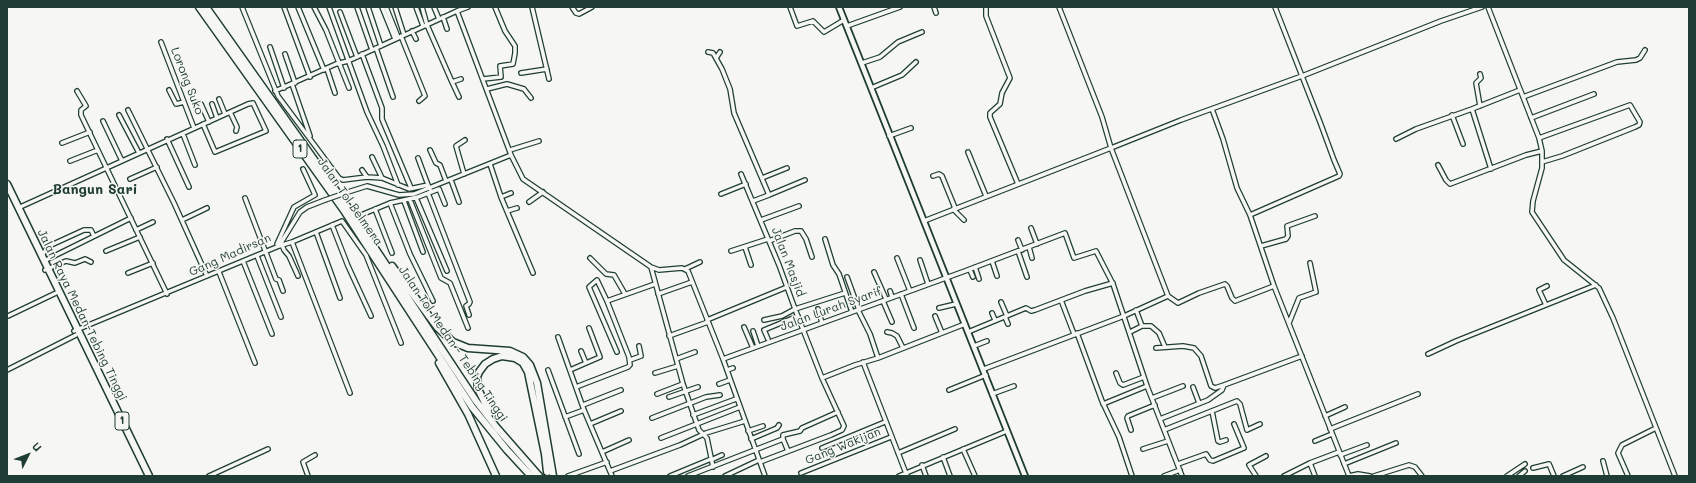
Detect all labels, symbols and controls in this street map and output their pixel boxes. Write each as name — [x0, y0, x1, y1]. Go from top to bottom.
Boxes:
street label: Lorong Suko — [168, 45, 206, 117]
road number: 1 — [293, 140, 307, 158]
street label: Jalan Tol Belmera — [314, 155, 386, 249]
district label: Bangun Sari — [53, 182, 137, 198]
street label: Jalan Masjid — [768, 225, 808, 299]
street label: Jalan Raya Medan-Tebing Tinggi — [34, 227, 130, 403]
street label: Gang Madirsan — [187, 231, 273, 279]
street label: Jalan Tol Medan - Tebing Tinggi — [395, 263, 511, 425]
street label: Jalan Lurah Syarif — [778, 284, 884, 334]
road number: 1 — [115, 412, 129, 430]
street label: Gang Wakijan — [803, 424, 883, 468]
north arrow — [8, 435, 48, 475]
text: U — [29, 439, 45, 455]

